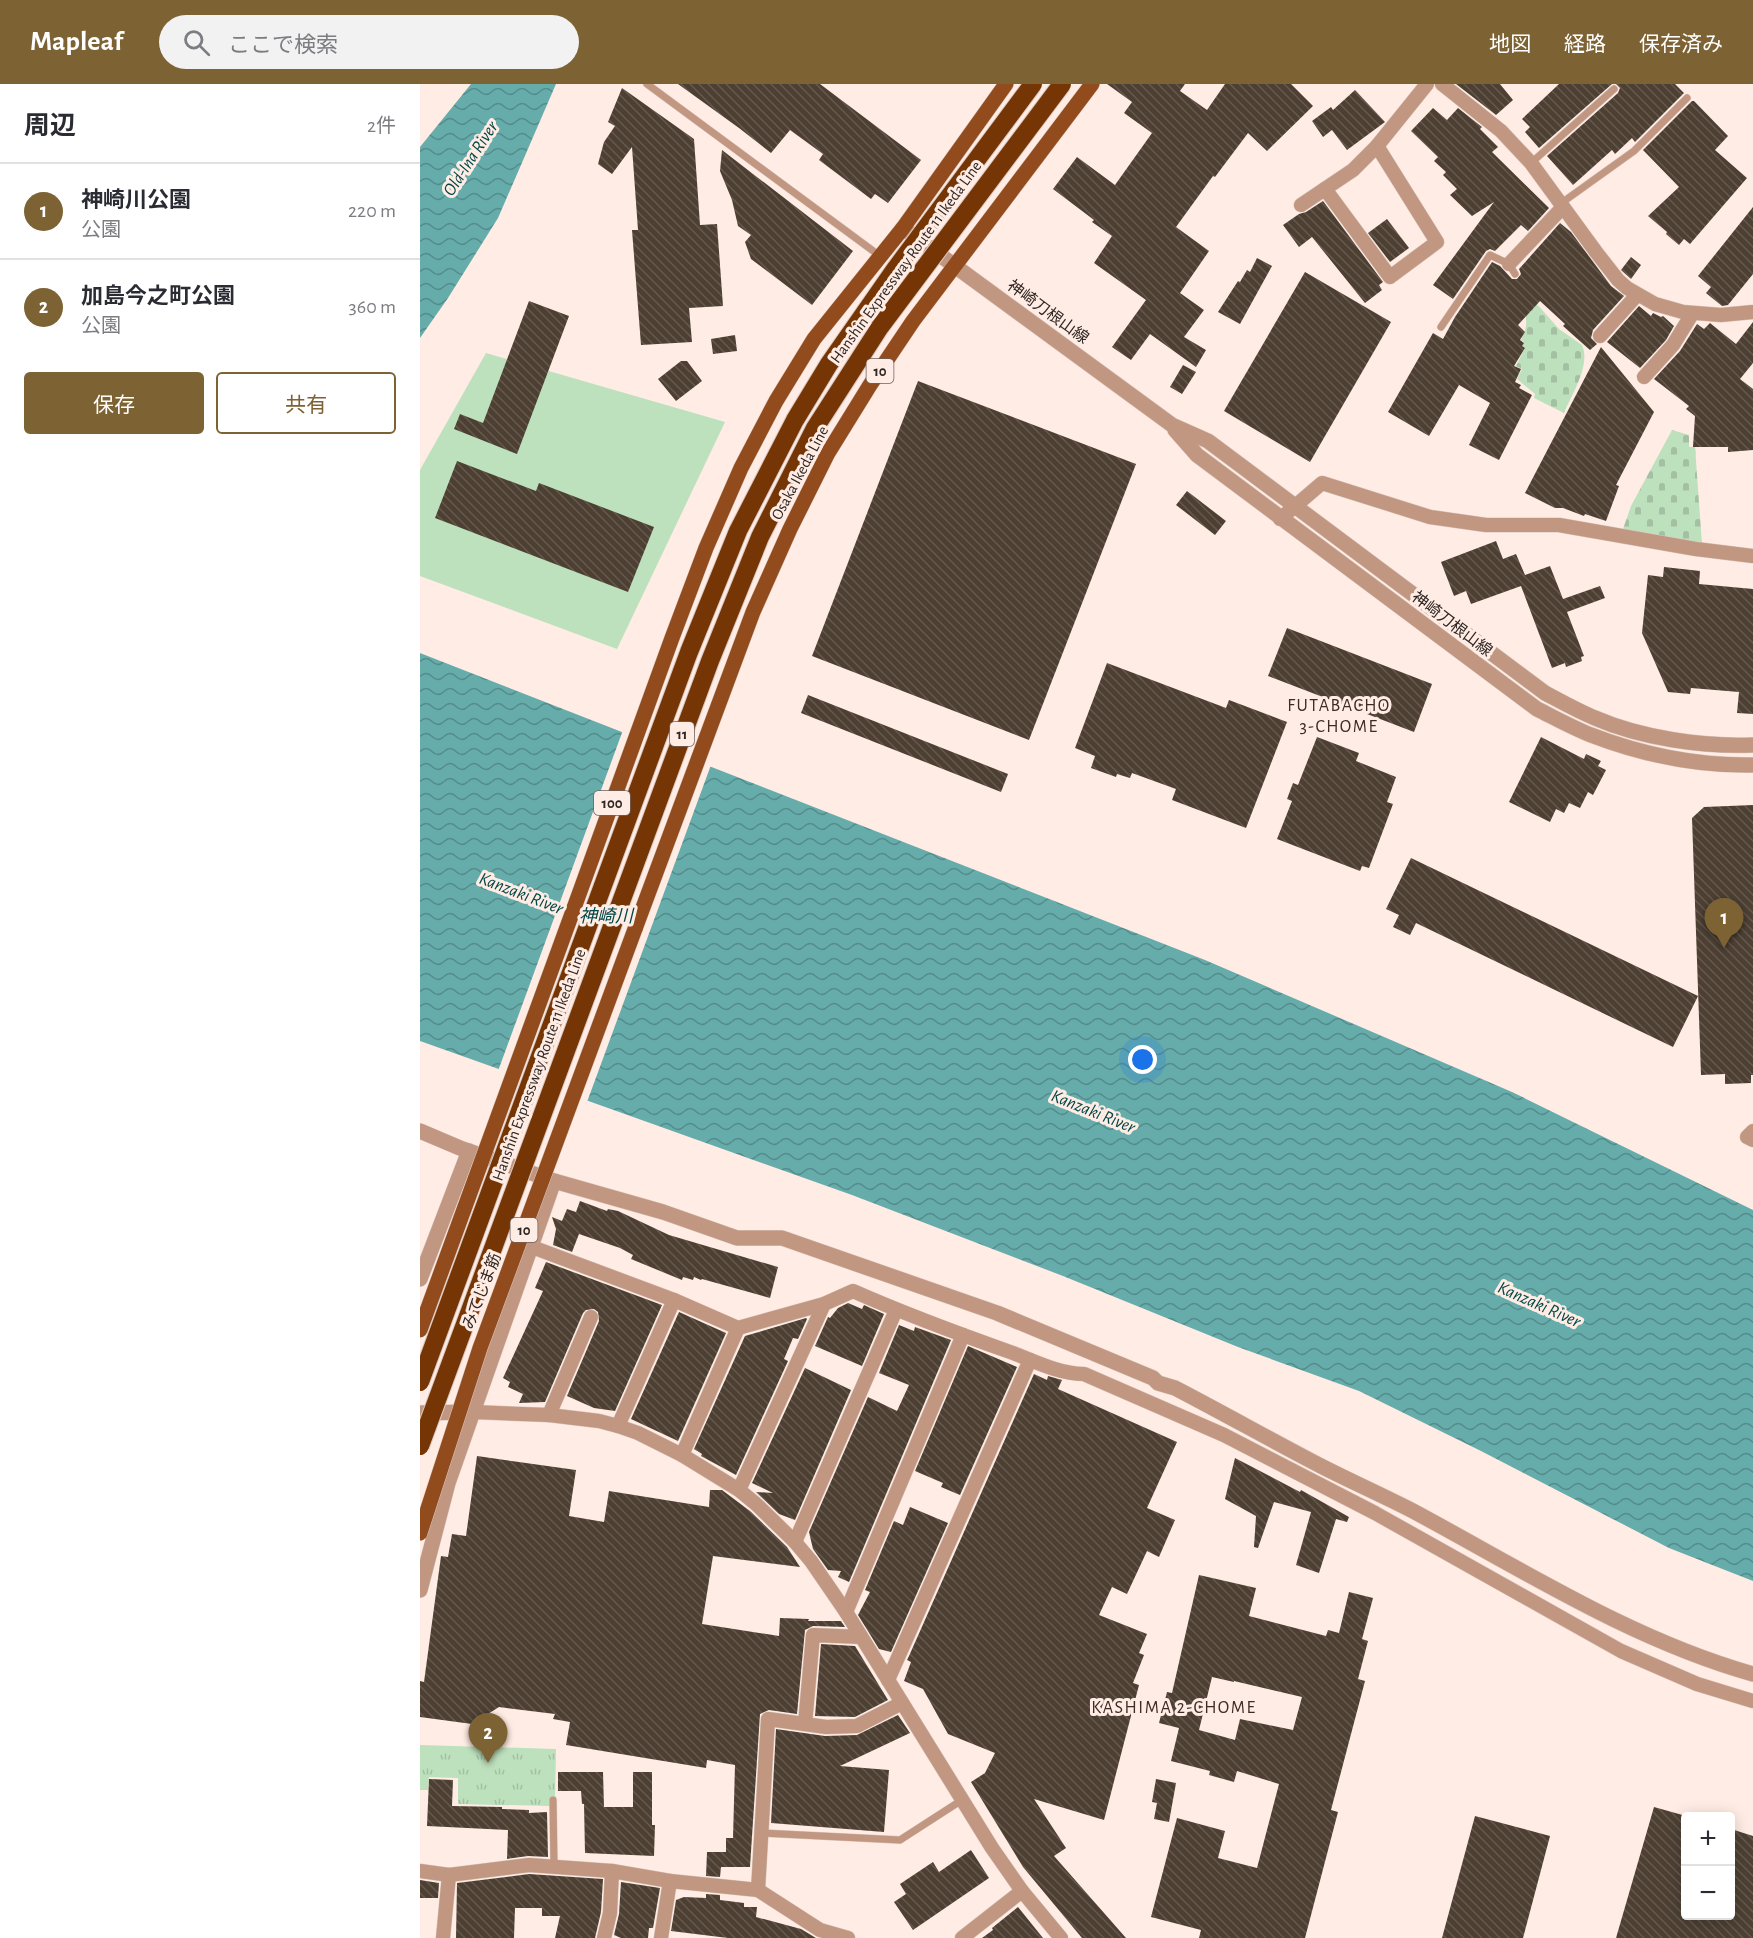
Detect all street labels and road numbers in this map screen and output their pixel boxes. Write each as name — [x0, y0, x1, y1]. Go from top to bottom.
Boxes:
street label: Hanshin Expressway Route 11 Ikeda Line — [827, 158, 985, 367]
street label: 神崎刀根山線 — [1004, 277, 1092, 347]
road number: 10 — [866, 359, 894, 383]
street label: Osaka Ikeda Line — [769, 423, 831, 523]
street label: 神崎刀根山線 — [1409, 588, 1496, 659]
road number: 11 — [670, 722, 694, 746]
road number: 100 — [594, 791, 630, 815]
street label: Hanshin Expressway Route 11 Ikeda Line — [490, 947, 589, 1183]
road number: 10 — [510, 1218, 538, 1242]
street label: みてじま筋 — [459, 1250, 504, 1331]

